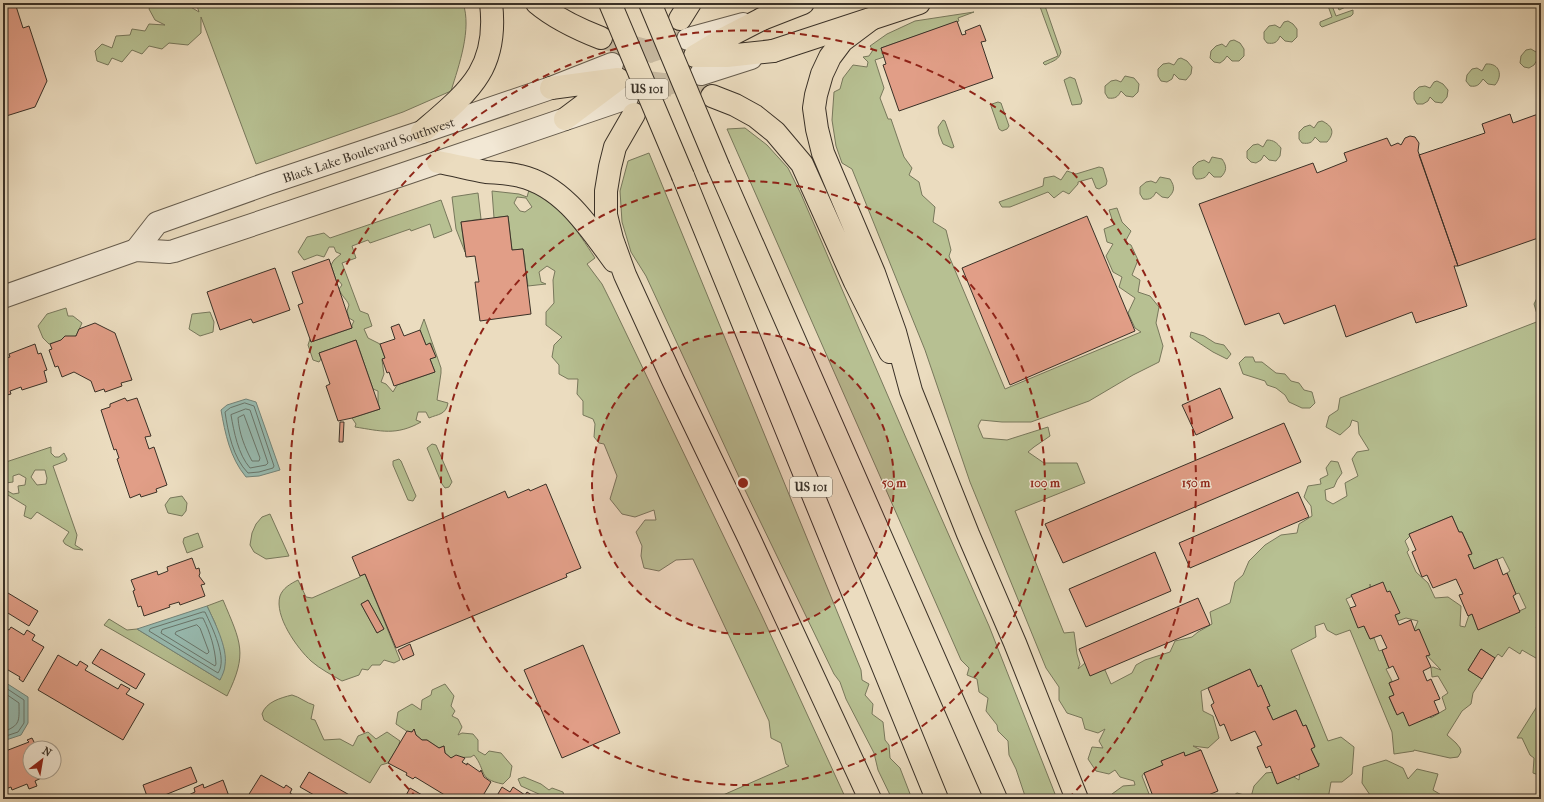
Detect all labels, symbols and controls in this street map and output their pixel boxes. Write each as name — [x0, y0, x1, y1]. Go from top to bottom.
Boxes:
road number: US 101 — [626, 79, 668, 99]
street label: Black Lake Boulevard Southwest — [281, 114, 457, 185]
centre of rings — [736, 476, 750, 490]
text: 50 m — [882, 476, 907, 490]
text: 100 m — [1030, 476, 1061, 490]
text: 150 m — [1182, 476, 1211, 490]
road number: US 101 — [790, 477, 832, 497]
north arrow — [22, 740, 62, 780]
text: N — [40, 744, 54, 760]

